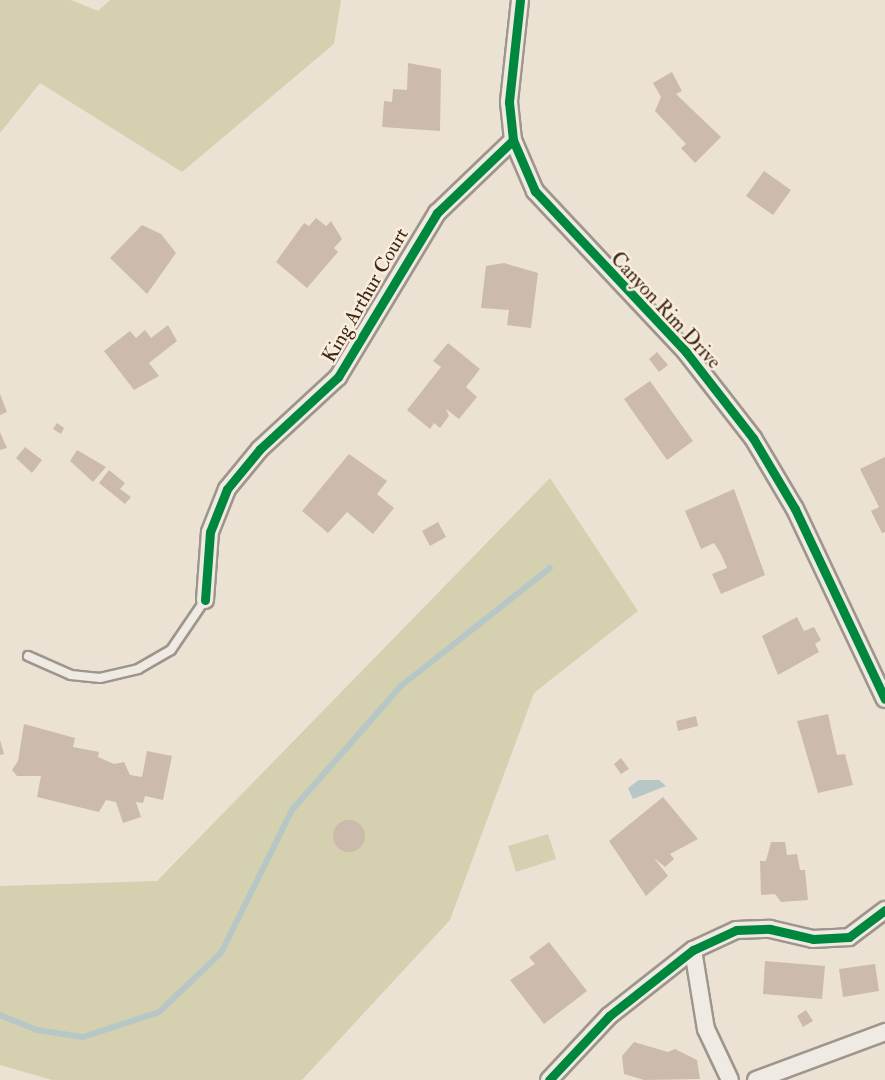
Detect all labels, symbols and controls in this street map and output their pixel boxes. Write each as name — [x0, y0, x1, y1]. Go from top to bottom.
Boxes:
street label: King Arthur Court — [317, 224, 413, 366]
street label: Canyon Rim Drive — [606, 247, 726, 373]

